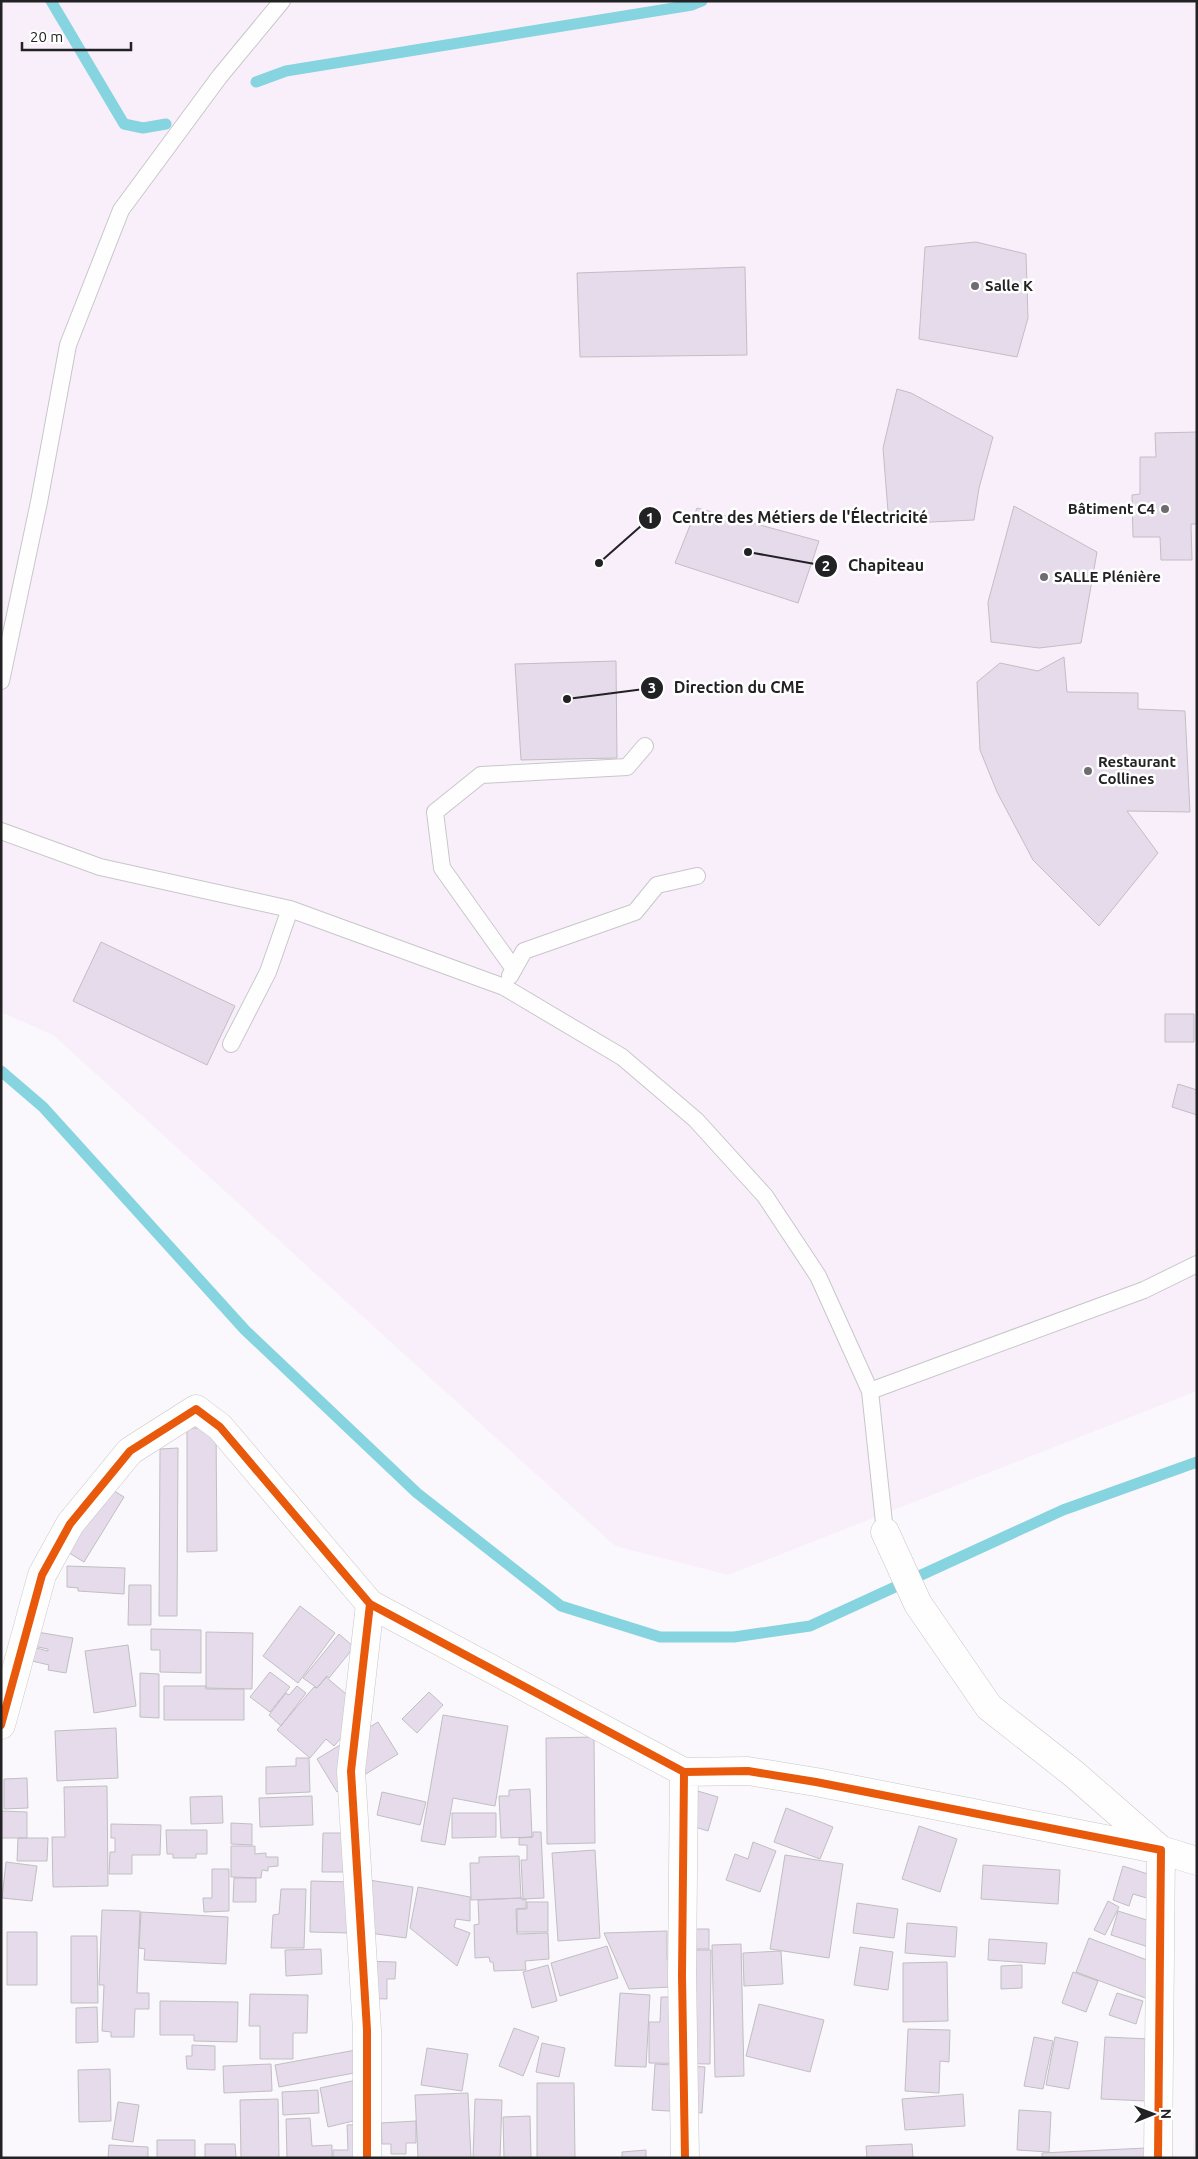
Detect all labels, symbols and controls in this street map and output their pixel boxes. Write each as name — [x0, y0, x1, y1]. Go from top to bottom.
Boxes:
scale bar — [22, 20, 131, 52]
text: 20 m — [30, 28, 63, 45]
place label: Salle K — [985, 277, 1033, 294]
marker: Salle K — [969, 280, 981, 292]
place label: Bâtiment C4 — [1068, 500, 1155, 517]
callout: Centre des Métiers de l'Électricité — [637, 502, 938, 533]
marker: Bâtiment C4 — [1159, 503, 1171, 515]
text: Centre des Métiers de l'Électricité — [672, 506, 928, 526]
text: 1 — [646, 509, 654, 526]
callout: Chapiteau — [813, 550, 934, 581]
text: Chapiteau — [848, 556, 924, 574]
text: 2 — [822, 557, 830, 574]
place label: SALLE Plénière — [1054, 568, 1161, 585]
marker: SALLE Plénière — [1038, 571, 1050, 583]
callout: Direction du CME — [639, 672, 815, 703]
text: Direction du CME — [674, 678, 804, 696]
text: 3 — [648, 679, 656, 696]
place label: Restaurant Collines — [1098, 753, 1176, 787]
marker: Restaurant Collines — [1082, 765, 1094, 777]
north arrow — [1128, 2089, 1178, 2139]
text: N — [1158, 2108, 1174, 2119]

